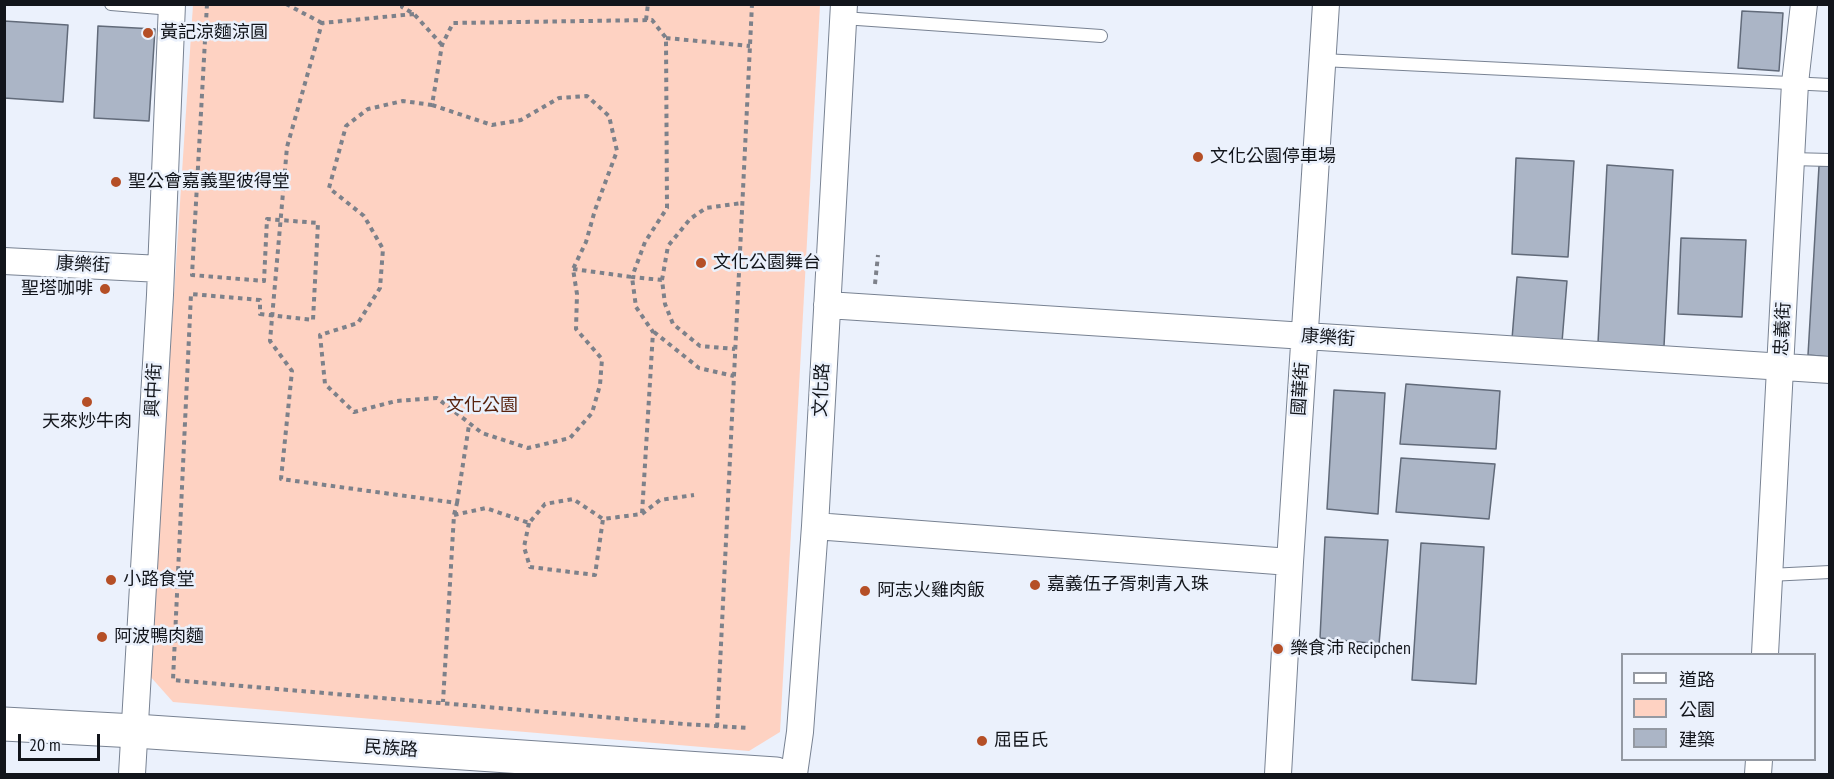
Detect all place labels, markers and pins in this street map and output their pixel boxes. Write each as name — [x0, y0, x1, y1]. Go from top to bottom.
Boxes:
place label: 黃記涼麵涼圓 — [160, 22, 268, 44]
marker: 黃記涼麵涼圓 — [141, 26, 155, 40]
place label: 文化公園停車場 — [1210, 146, 1336, 168]
marker: 文化公園停車場 — [1191, 150, 1205, 164]
place label: 聖公會嘉義聖彼得堂 — [128, 171, 290, 193]
marker: 聖公會嘉義聖彼得堂 — [109, 175, 123, 189]
place label: 文化公園舞台 — [713, 252, 821, 274]
marker: 文化公園舞台 — [694, 256, 708, 270]
place label: 聖塔咖啡 — [21, 278, 93, 300]
marker: 聖塔咖啡 — [98, 282, 112, 296]
marker: 天來炒牛肉 — [80, 395, 94, 409]
place label: 天來炒牛肉 — [42, 411, 132, 433]
place label: 小路食堂 — [123, 569, 195, 591]
marker: 小路食堂 — [104, 573, 118, 587]
place label: 嘉義伍子胥刺青入珠 — [1047, 574, 1209, 596]
marker: 嘉義伍子胥刺青入珠 — [1028, 578, 1042, 592]
place label: 阿志火雞肉飯 — [877, 580, 985, 602]
marker: 阿志火雞肉飯 — [858, 584, 872, 598]
place label: 阿波鴨肉麵 — [114, 626, 204, 648]
marker: 阿波鴨肉麵 — [95, 630, 109, 644]
place label: 樂食沛 Recipchen — [1290, 638, 1411, 660]
marker: 樂食沛 Recipchen — [1271, 642, 1285, 656]
place label: 屈臣氏 — [994, 730, 1048, 752]
marker: 屈臣氏 — [975, 734, 989, 748]

